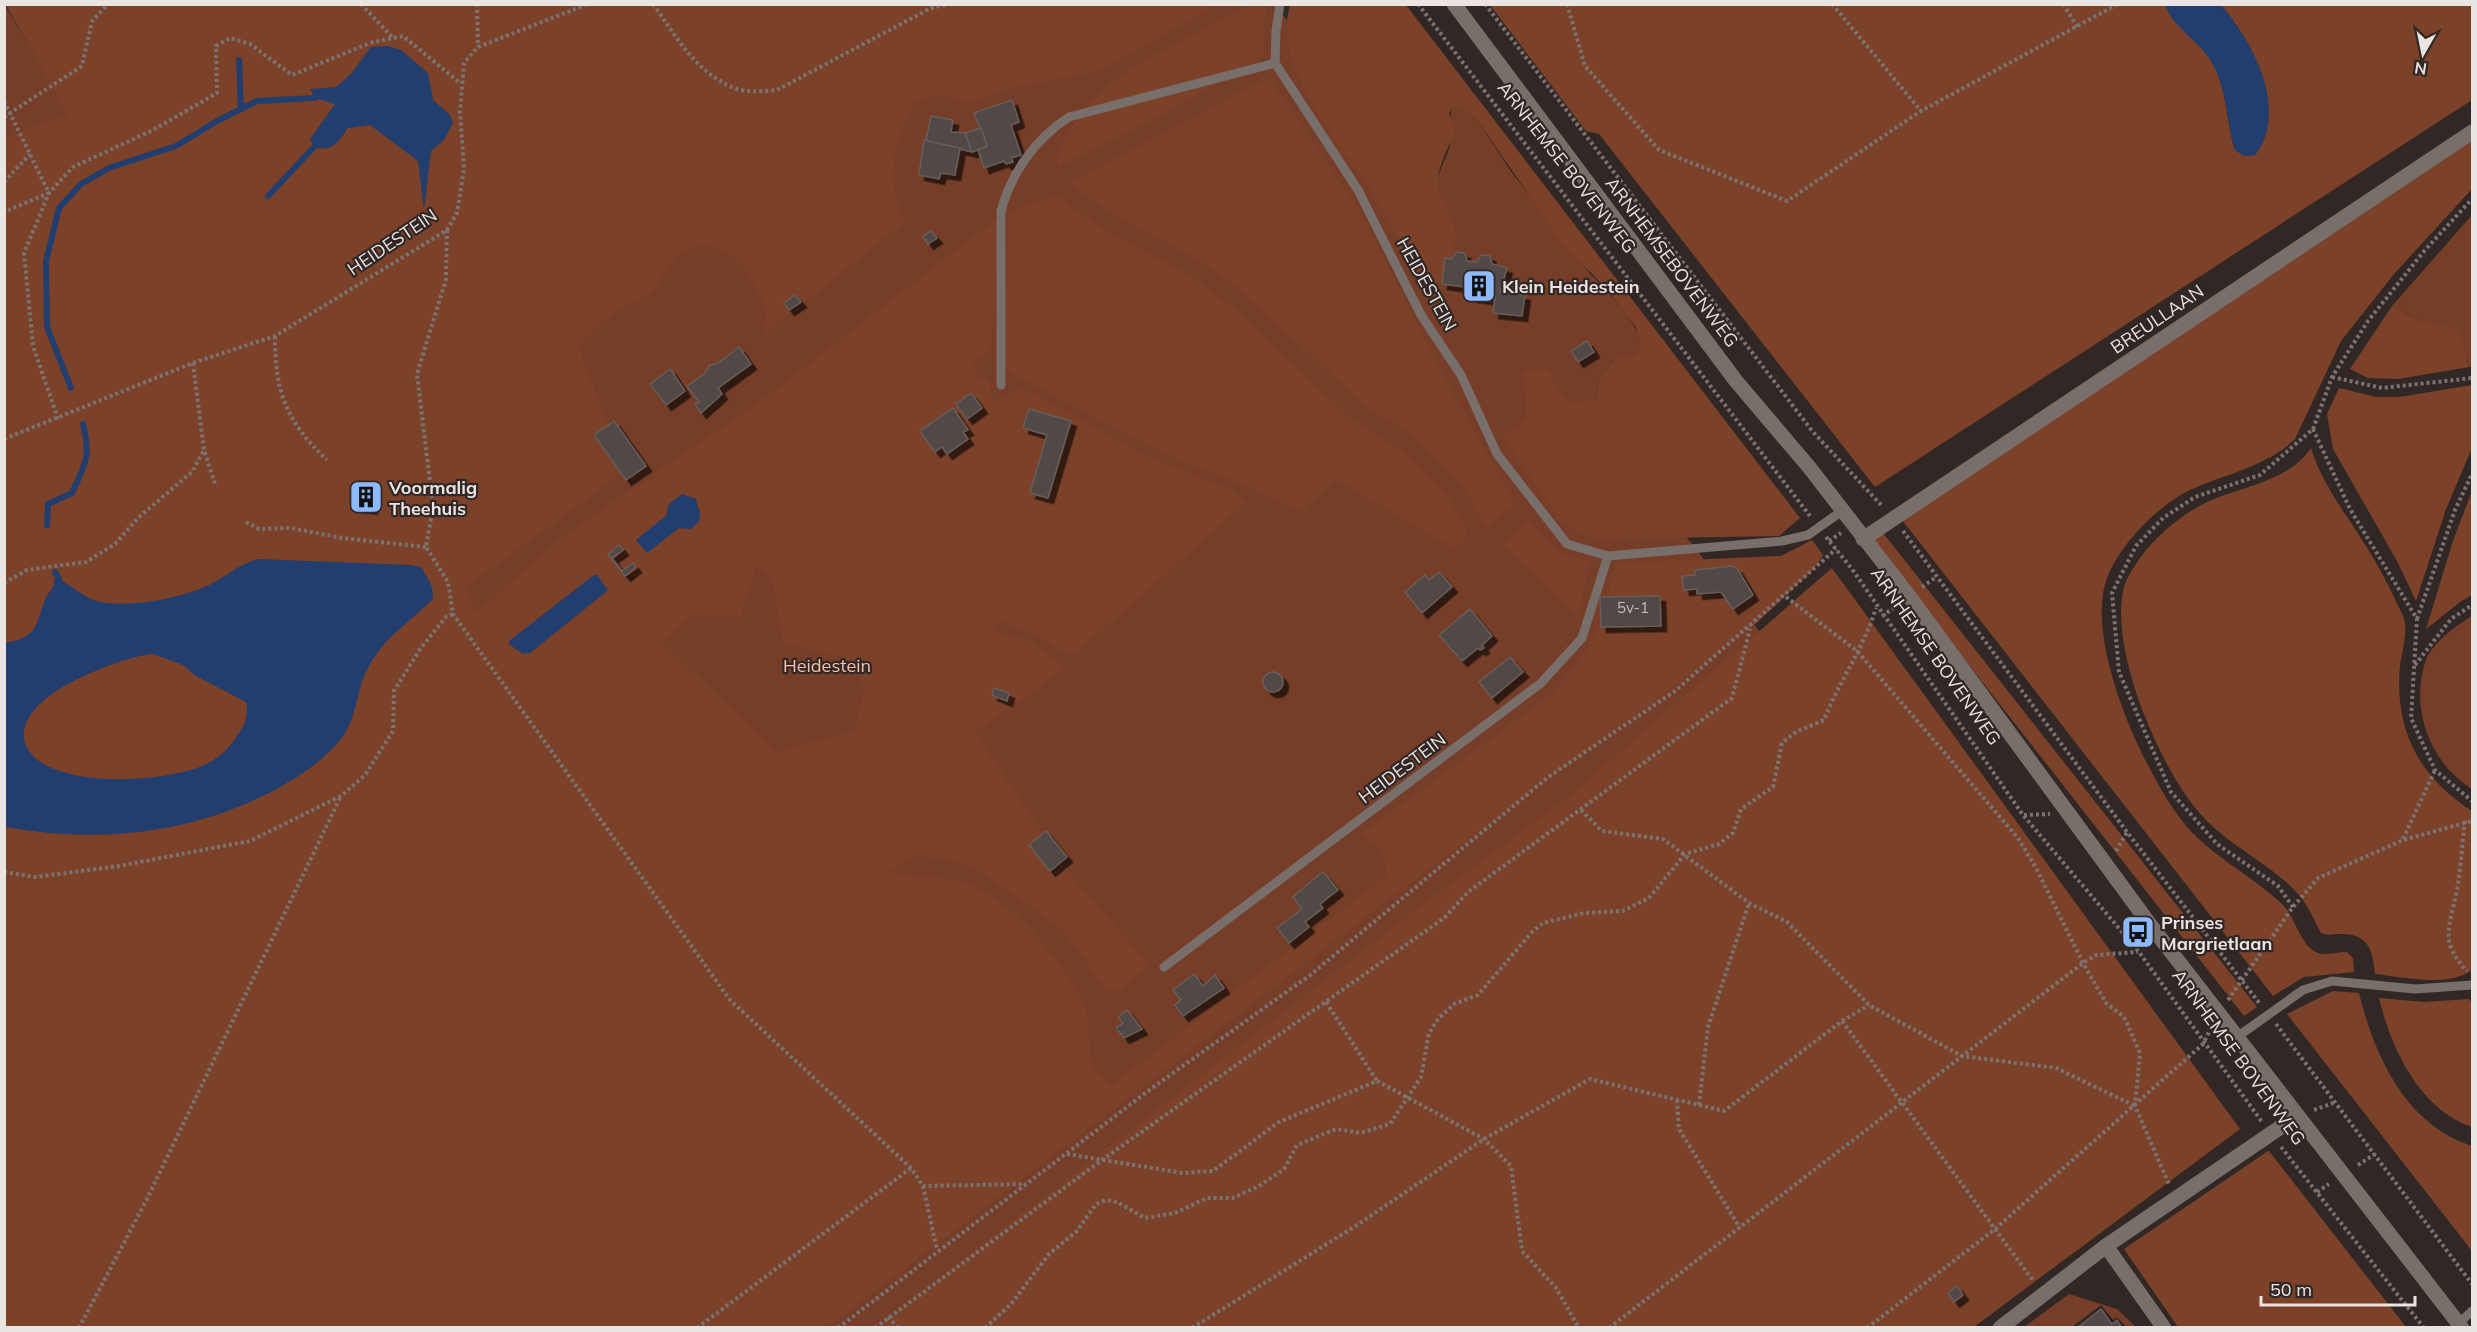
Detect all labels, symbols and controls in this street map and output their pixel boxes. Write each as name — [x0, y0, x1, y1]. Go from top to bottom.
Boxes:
north arrow — [2393, 24, 2453, 84]
text: N — [2413, 58, 2428, 80]
street label: ARNHEMSE BOVENWEG — [1493, 77, 1641, 257]
street label: ARNHEMSEBOVENWEG — [1601, 172, 1743, 352]
street label: HEIDESTEIN — [343, 204, 441, 280]
street label: HEIDESTEIN — [1392, 233, 1462, 335]
building icon: Klein Heidestein — [1461, 268, 1497, 304]
place label: Klein Heidestein — [1502, 275, 1640, 298]
street label: BREULLAAN — [2106, 279, 2208, 359]
place label: Voormalig Theehuis — [388, 476, 477, 520]
building icon: Voormalig Theehuis — [348, 479, 384, 515]
street label: ARNHEMSE BOVENWEG — [1866, 563, 2006, 749]
house number: 5v-1 — [1617, 598, 1649, 617]
park label: Heidestein — [783, 654, 871, 677]
street label: HEIDESTEIN — [1354, 728, 1450, 808]
place label: Prinses Margrietlaan — [2161, 911, 2272, 955]
bus stop icon: Prinses Margrietlaan — [2120, 914, 2156, 950]
street label: ARNHEMSE BOVENWEG — [2168, 965, 2310, 1149]
scale bar — [2261, 1269, 2416, 1307]
text: 50 m — [2270, 1278, 2312, 1301]

